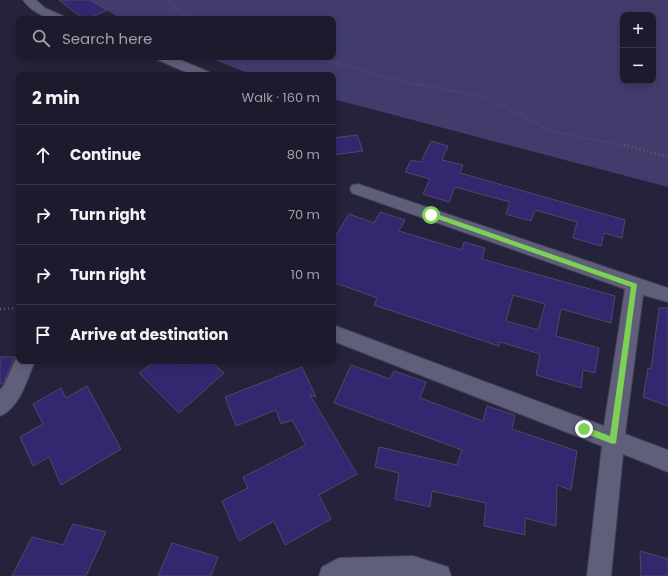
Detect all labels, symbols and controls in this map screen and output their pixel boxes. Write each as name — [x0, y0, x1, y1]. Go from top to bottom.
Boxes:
map controls — [620, 12, 656, 84]
button: + — [620, 12, 656, 48]
search box — [16, 16, 336, 60]
icon: search — [30, 27, 52, 49]
text: Search here — [62, 28, 152, 49]
button: − — [620, 48, 656, 84]
text: 2 min — [32, 86, 80, 110]
text: Walk · 160 m — [241, 88, 320, 107]
icon: ahead — [32, 144, 54, 166]
text: Continue — [70, 144, 141, 165]
text: 80 m — [287, 145, 320, 164]
icon: right — [32, 204, 54, 226]
text: Turn right — [70, 204, 146, 225]
text: 70 m — [288, 205, 320, 224]
route start — [422, 206, 440, 224]
icon: right — [32, 264, 54, 286]
text: Turn right — [70, 264, 146, 285]
text: 10 m — [291, 265, 320, 284]
icon: arrive — [32, 324, 54, 346]
text: Arrive at destination — [70, 324, 228, 345]
route end — [575, 420, 593, 438]

